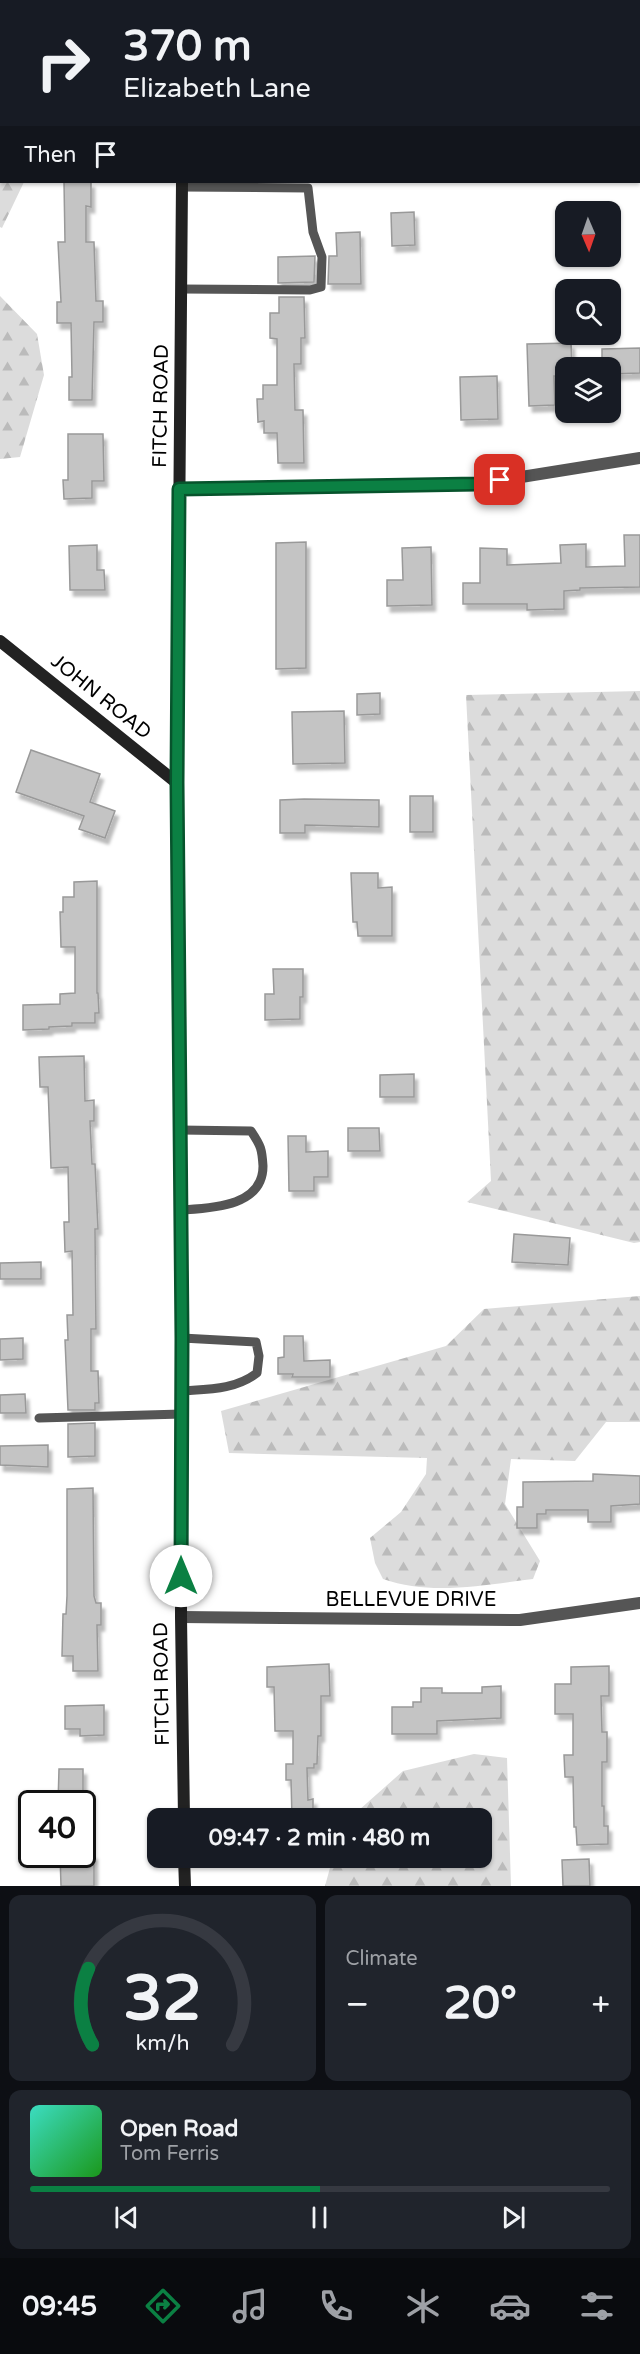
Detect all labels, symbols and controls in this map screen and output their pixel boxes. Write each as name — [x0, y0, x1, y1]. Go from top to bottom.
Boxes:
text: 370 m — [123, 21, 252, 72]
icon: right — [24, 24, 102, 102]
text: Elizabeth Lane — [123, 72, 311, 105]
icon: arrive — [89, 138, 122, 171]
text: Then — [24, 142, 77, 168]
north arrow — [555, 201, 621, 267]
map controls — [555, 201, 621, 423]
button: search — [555, 279, 621, 345]
street label: FITCH ROAD — [148, 344, 174, 468]
button: layers — [555, 357, 621, 423]
pin — [474, 454, 525, 505]
icon: arrive — [483, 463, 516, 496]
street label: JOHN ROAD — [46, 649, 156, 745]
position arrow — [149, 1544, 213, 1608]
street label: BELLEVUE DRIVE — [325, 1588, 497, 1612]
street label: FITCH ROAD — [149, 1622, 175, 1746]
speed limit sign: 40 — [18, 1790, 96, 1868]
text: 09:47 · 2 min · 480 m — [209, 1825, 430, 1851]
text: Climate — [346, 1947, 418, 1971]
text: 32 — [123, 1962, 201, 2037]
text: 20° — [443, 1977, 517, 2031]
text: − — [346, 1985, 369, 2024]
text: + — [591, 1985, 610, 2024]
text: km/h — [135, 2030, 189, 2056]
text: Open Road — [120, 2116, 238, 2142]
text: Tom Ferris — [120, 2142, 219, 2166]
icon: previous — [110, 2201, 143, 2234]
icon: pause — [303, 2201, 336, 2234]
icon: next — [497, 2201, 530, 2234]
icon: directions — [142, 2285, 184, 2327]
icon: music — [229, 2285, 271, 2327]
icon: phone — [315, 2285, 357, 2327]
icon: climate — [402, 2285, 444, 2327]
icon: car — [489, 2285, 531, 2327]
icon: filters — [576, 2285, 618, 2327]
text: 09:45 — [22, 2290, 97, 2323]

